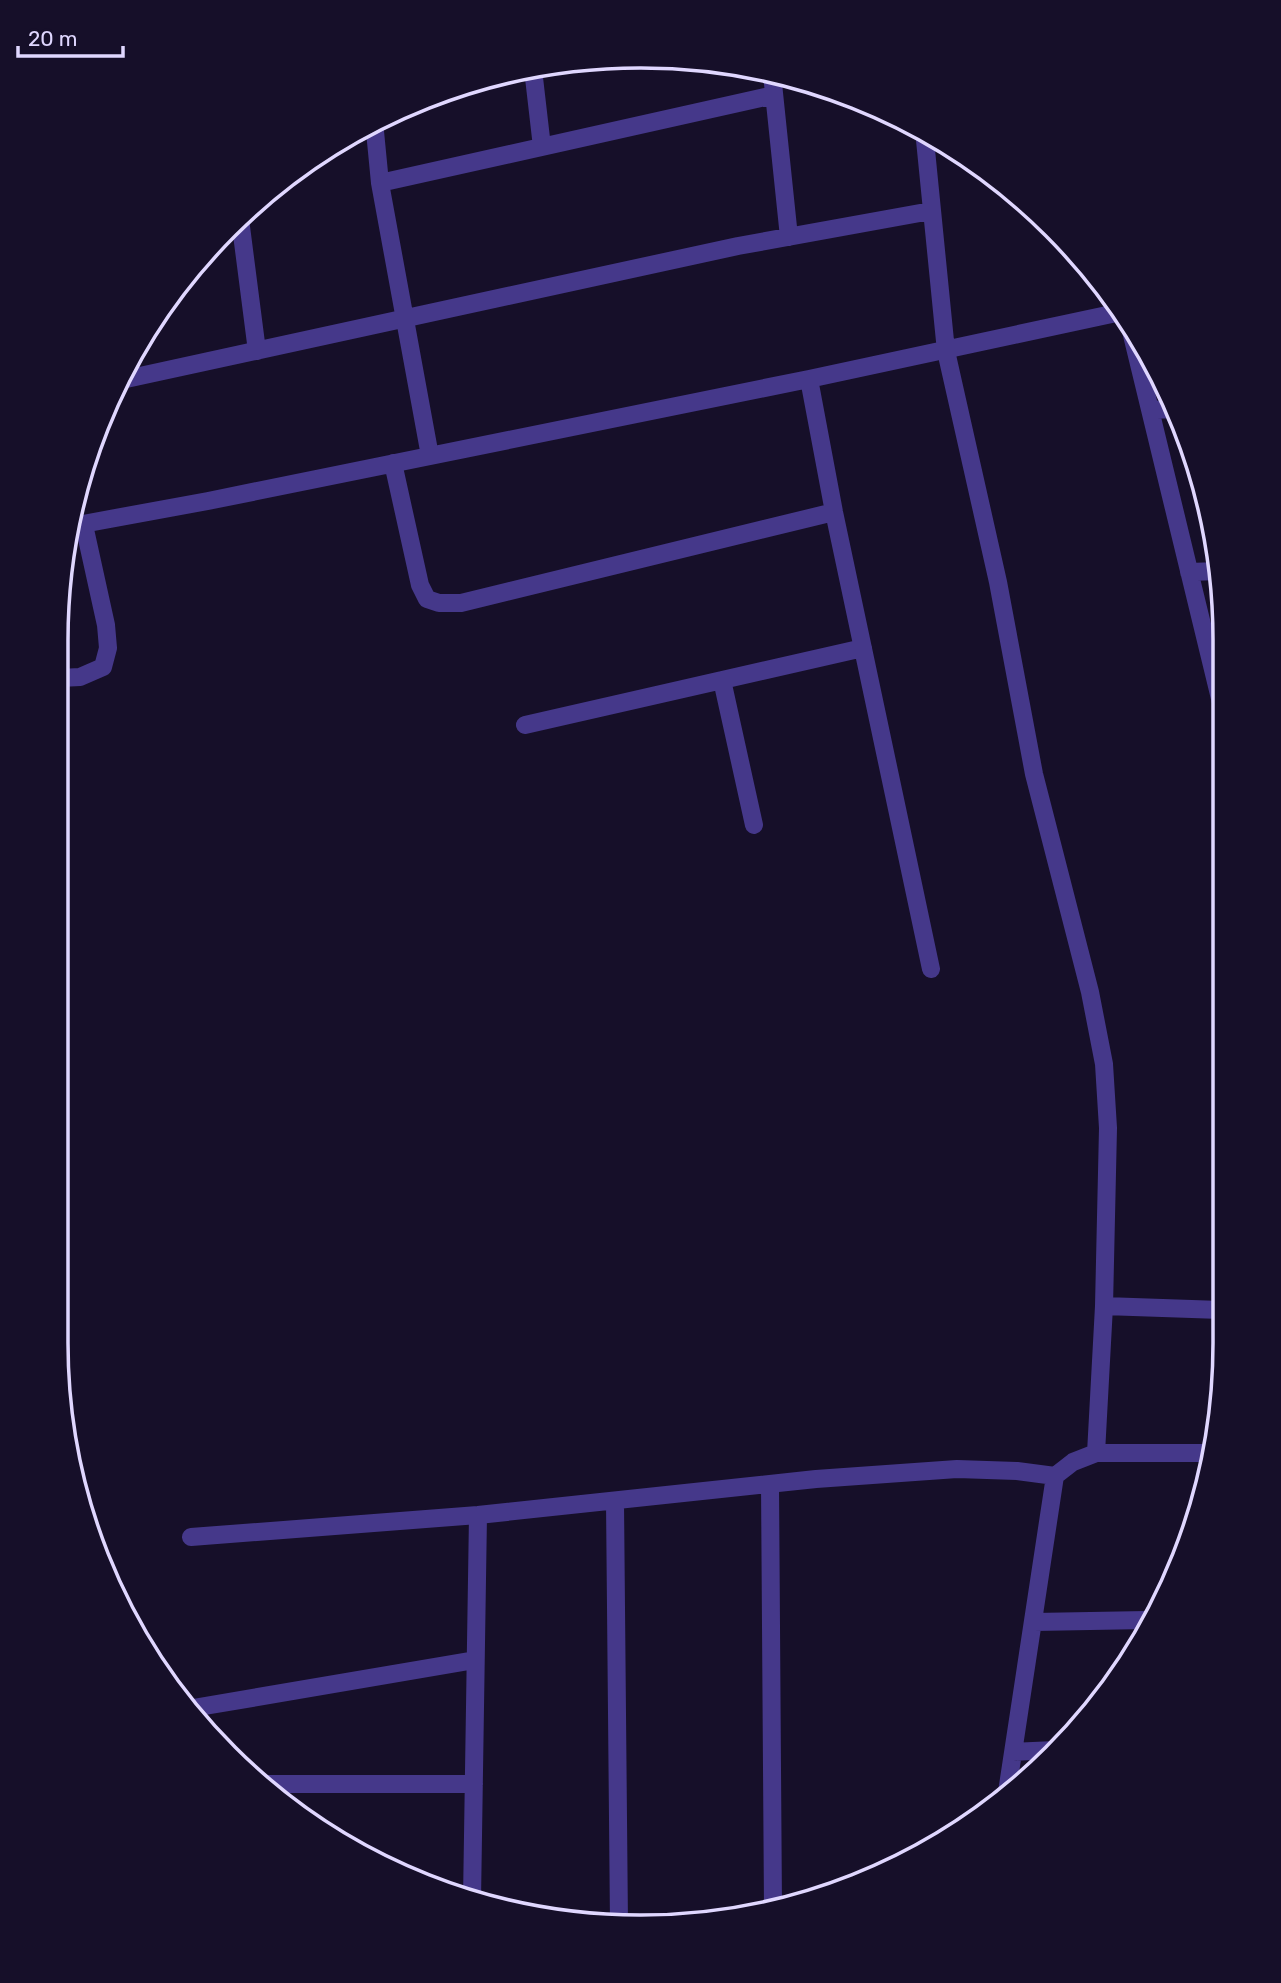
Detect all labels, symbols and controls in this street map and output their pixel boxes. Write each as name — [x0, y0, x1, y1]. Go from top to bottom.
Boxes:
scale bar — [18, 14, 122, 58]
text: 20 m — [28, 26, 77, 51]

